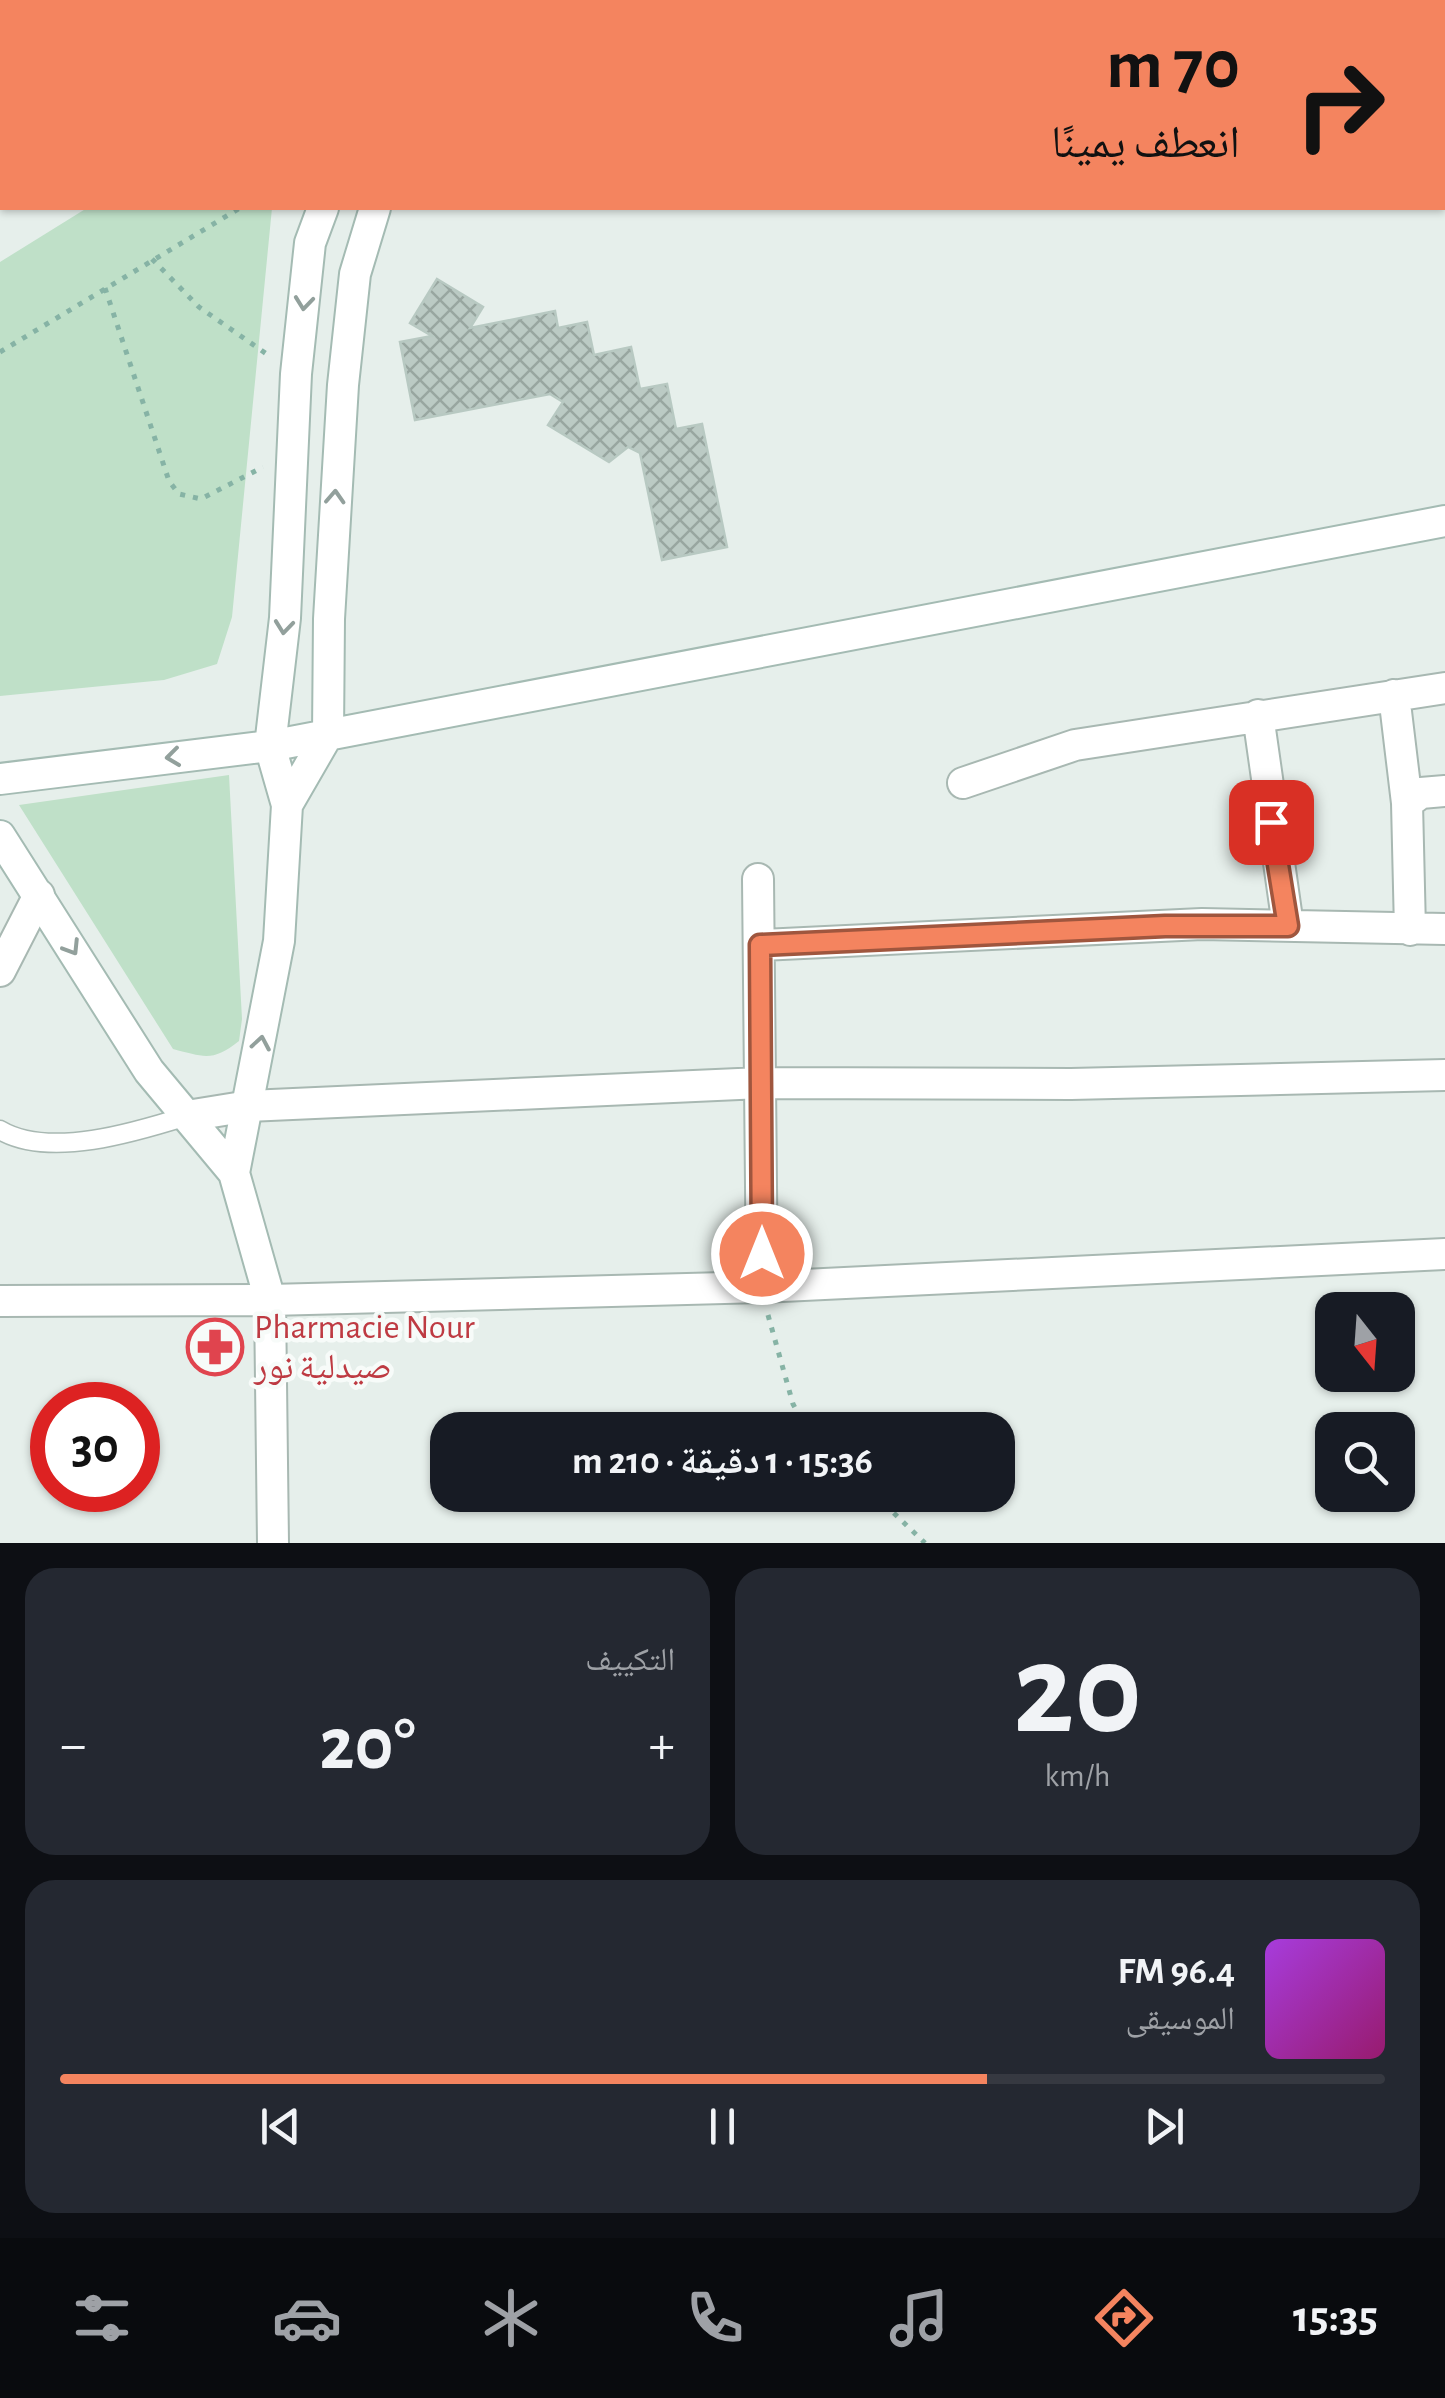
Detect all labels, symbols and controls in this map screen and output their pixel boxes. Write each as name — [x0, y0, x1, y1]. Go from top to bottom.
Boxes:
text: 70 m — [1106, 31, 1240, 101]
icon: right — [1275, 40, 1405, 170]
text: انعطف يمينًا — [1051, 121, 1240, 166]
one-way arrow — [294, 295, 315, 311]
one-way arrow — [324, 488, 345, 504]
one-way arrow — [273, 619, 295, 635]
one-way arrow — [165, 746, 181, 767]
pin — [1229, 780, 1314, 865]
icon: arrive — [1244, 795, 1299, 850]
one-way arrow — [60, 937, 79, 955]
one-way arrow — [249, 1035, 270, 1052]
position arrow — [710, 1202, 814, 1306]
north arrow — [1315, 1292, 1415, 1392]
map controls — [1315, 1292, 1415, 1512]
place label: Pharmacie Nour صيدلية نور — [253, 1310, 475, 1385]
pharmacy icon: Pharmacie Nour صيدلية نور — [185, 1317, 245, 1377]
speed limit sign: 30 — [30, 1382, 160, 1512]
button: search — [1315, 1412, 1415, 1512]
text: 15:36 · 1 دقيقة · 210 m — [572, 1443, 873, 1481]
text: 20 — [1013, 1627, 1142, 1757]
text: التكييف — [585, 1644, 675, 1676]
text: 20° — [319, 1708, 416, 1783]
text: − — [60, 1718, 86, 1773]
text: + — [649, 1718, 675, 1773]
text: km/h — [1044, 1760, 1111, 1792]
text: 96.4 FM — [1117, 1953, 1235, 1991]
text: الموسيقى — [1125, 2003, 1235, 2035]
icon: previous — [253, 2099, 308, 2154]
icon: pause — [695, 2099, 750, 2154]
icon: next — [1137, 2099, 1192, 2154]
icon: filters — [67, 2283, 137, 2353]
icon: car — [272, 2283, 342, 2353]
icon: climate — [476, 2283, 546, 2353]
icon: phone — [680, 2283, 750, 2353]
icon: music — [884, 2283, 954, 2353]
icon: directions — [1089, 2283, 1159, 2353]
text: 15:35 — [1293, 2295, 1378, 2340]

